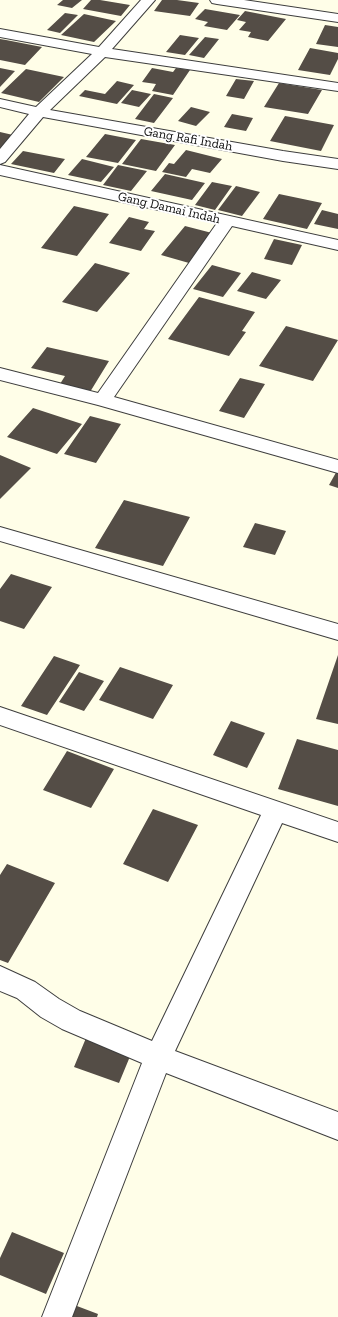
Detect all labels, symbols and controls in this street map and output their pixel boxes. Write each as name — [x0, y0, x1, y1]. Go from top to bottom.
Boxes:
street label: Gang Rafi Indah — [142, 124, 234, 154]
street label: Gang Damai Indah — [116, 189, 222, 227]

